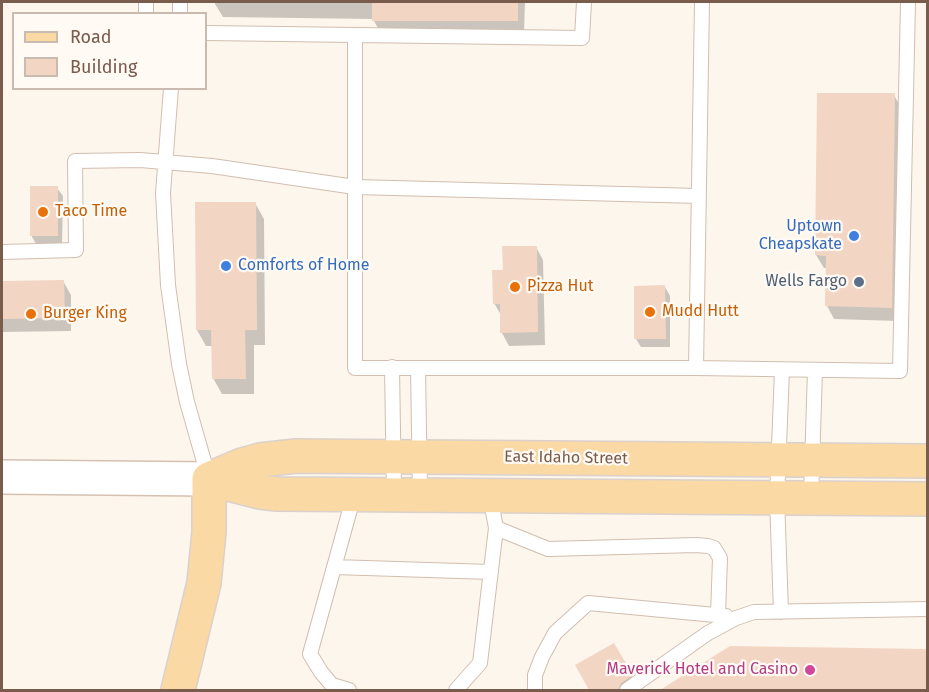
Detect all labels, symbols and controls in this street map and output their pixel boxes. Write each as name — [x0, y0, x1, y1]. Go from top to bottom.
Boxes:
legend — [12, 12, 207, 90]
text: Road — [70, 26, 112, 48]
text: Building — [70, 56, 137, 78]
place label: Taco Time — [55, 202, 127, 222]
marker: Taco Time — [36, 205, 50, 219]
place label: Uptown Cheapskate — [759, 217, 842, 255]
marker: Uptown Cheapskate — [847, 229, 861, 243]
place label: Comforts of Home — [238, 256, 370, 276]
marker: Comforts of Home — [219, 259, 233, 273]
place label: Wells Fargo — [765, 272, 847, 292]
marker: Wells Fargo — [852, 275, 866, 289]
place label: Pizza Hut — [527, 277, 593, 297]
marker: Pizza Hut — [508, 280, 522, 294]
place label: Mudd Hutt — [662, 302, 739, 322]
place label: Burger King — [43, 304, 127, 324]
marker: Mudd Hutt — [643, 305, 657, 319]
marker: Burger King — [24, 307, 38, 321]
street label: East Idaho Street — [504, 447, 628, 469]
place label: Maverick Hotel and Casino — [606, 660, 798, 680]
marker: Maverick Hotel and Casino — [803, 663, 817, 677]

